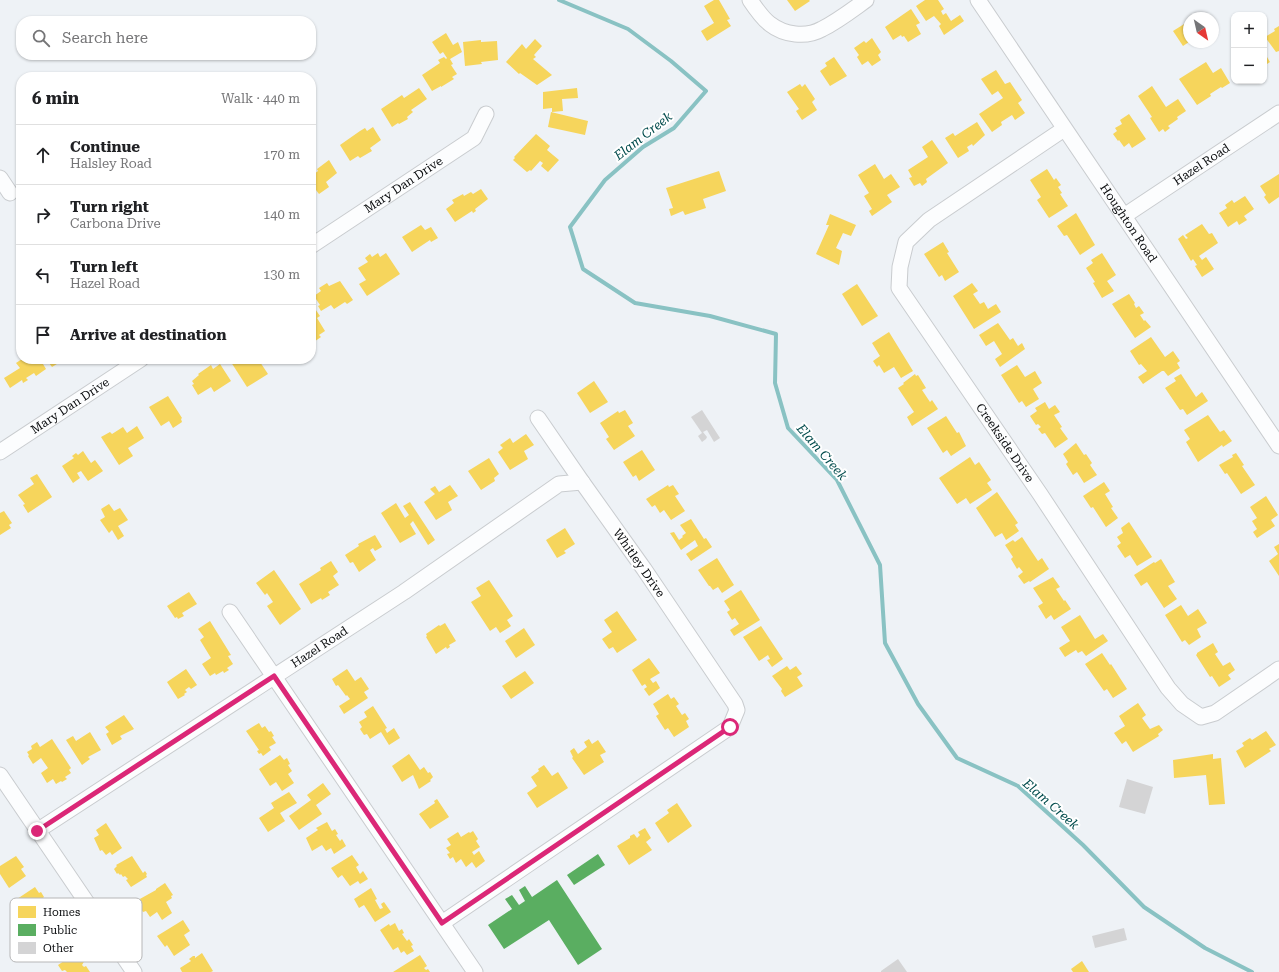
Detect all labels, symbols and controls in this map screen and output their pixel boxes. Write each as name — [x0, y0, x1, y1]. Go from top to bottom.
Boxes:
north arrow — [1183, 12, 1219, 48]
map controls — [1231, 12, 1267, 84]
button: + — [1231, 12, 1267, 48]
search box — [16, 16, 316, 60]
icon: search — [30, 27, 52, 49]
text: Search here — [62, 29, 148, 47]
button: − — [1231, 48, 1267, 84]
text: 6 min — [32, 88, 79, 108]
text: Walk · 440 m — [221, 91, 300, 106]
water label: Elam Creek — [610, 108, 676, 164]
text: Continue — [70, 138, 140, 156]
street label: Hazel Road — [1171, 141, 1233, 188]
icon: ahead — [32, 144, 54, 166]
text: 170 m — [263, 147, 300, 162]
street label: Mary Dan Drive — [362, 153, 446, 216]
text: Halsley Road — [70, 156, 152, 171]
street label: Houghton Road — [1097, 181, 1160, 265]
text: Turn right — [70, 198, 149, 216]
icon: right — [32, 204, 54, 226]
text: 140 m — [263, 207, 300, 222]
text: Carbona Drive — [70, 216, 161, 231]
text: Turn left — [70, 258, 138, 276]
icon: left — [32, 264, 54, 286]
text: 130 m — [263, 267, 300, 282]
text: Hazel Road — [70, 276, 140, 291]
icon: arrive — [32, 324, 54, 346]
text: Arrive at destination — [70, 326, 226, 344]
street label: Mary Dan Drive — [28, 375, 112, 437]
street label: Creekside Drive — [973, 401, 1037, 485]
water label: Elam Creek — [793, 420, 851, 484]
street label: Whitley Drive — [610, 526, 668, 600]
street label: Hazel Road — [288, 623, 351, 671]
route start — [721, 718, 739, 736]
water label: Elam Creek — [1019, 775, 1083, 833]
route end — [28, 822, 46, 840]
legend — [10, 898, 142, 962]
text: Homes — [43, 906, 80, 919]
text: Public — [43, 924, 77, 937]
text: Other — [43, 942, 74, 955]

